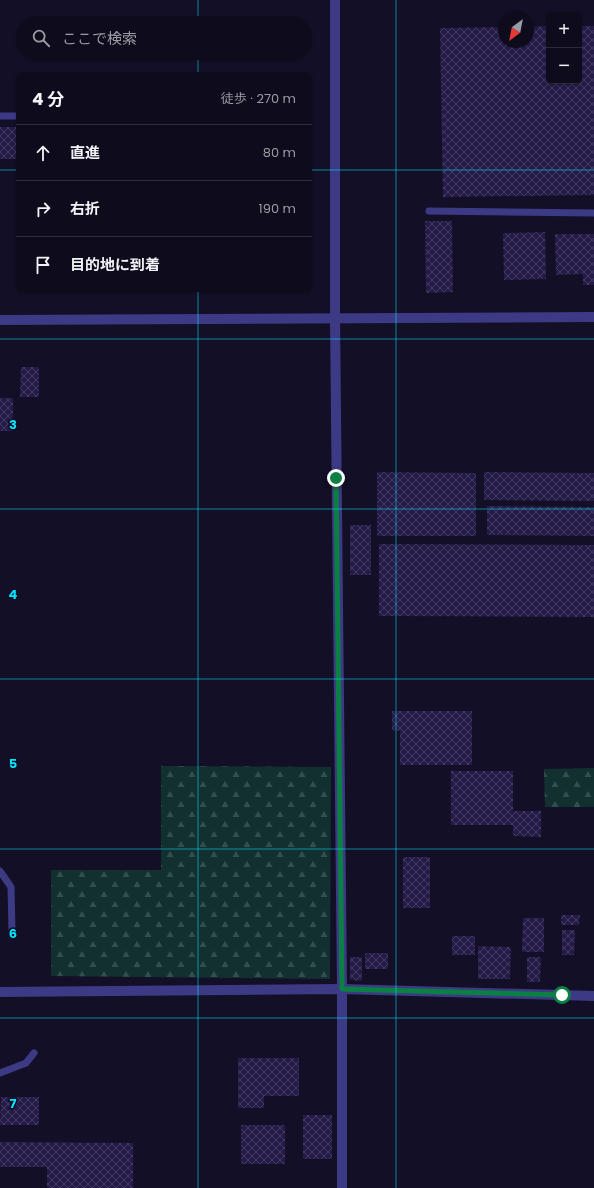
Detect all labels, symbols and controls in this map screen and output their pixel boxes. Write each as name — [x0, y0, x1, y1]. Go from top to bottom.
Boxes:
north arrow — [498, 12, 534, 48]
map controls — [546, 12, 582, 84]
button: + — [546, 12, 582, 48]
search box — [16, 16, 312, 60]
icon: search — [30, 27, 52, 49]
text: ここで検索 — [62, 28, 137, 49]
button: − — [546, 48, 582, 84]
text: 4 分 — [32, 87, 64, 111]
text: 徒歩 · 270 m — [221, 89, 296, 108]
icon: ahead — [32, 142, 54, 164]
text: 直進 — [70, 142, 100, 163]
text: 80 m — [263, 143, 296, 162]
icon: right — [32, 198, 54, 220]
text: 右折 — [70, 198, 100, 219]
text: 190 m — [259, 199, 296, 218]
icon: arrive — [32, 254, 54, 276]
text: 目的地に到着 — [70, 254, 160, 275]
text: 3 — [9, 415, 17, 434]
route end — [327, 469, 345, 487]
text: 4 — [9, 585, 18, 604]
text: 5 — [9, 754, 17, 773]
text: 6 — [9, 924, 17, 943]
route start — [553, 986, 571, 1004]
text: 7 — [10, 1094, 17, 1113]

